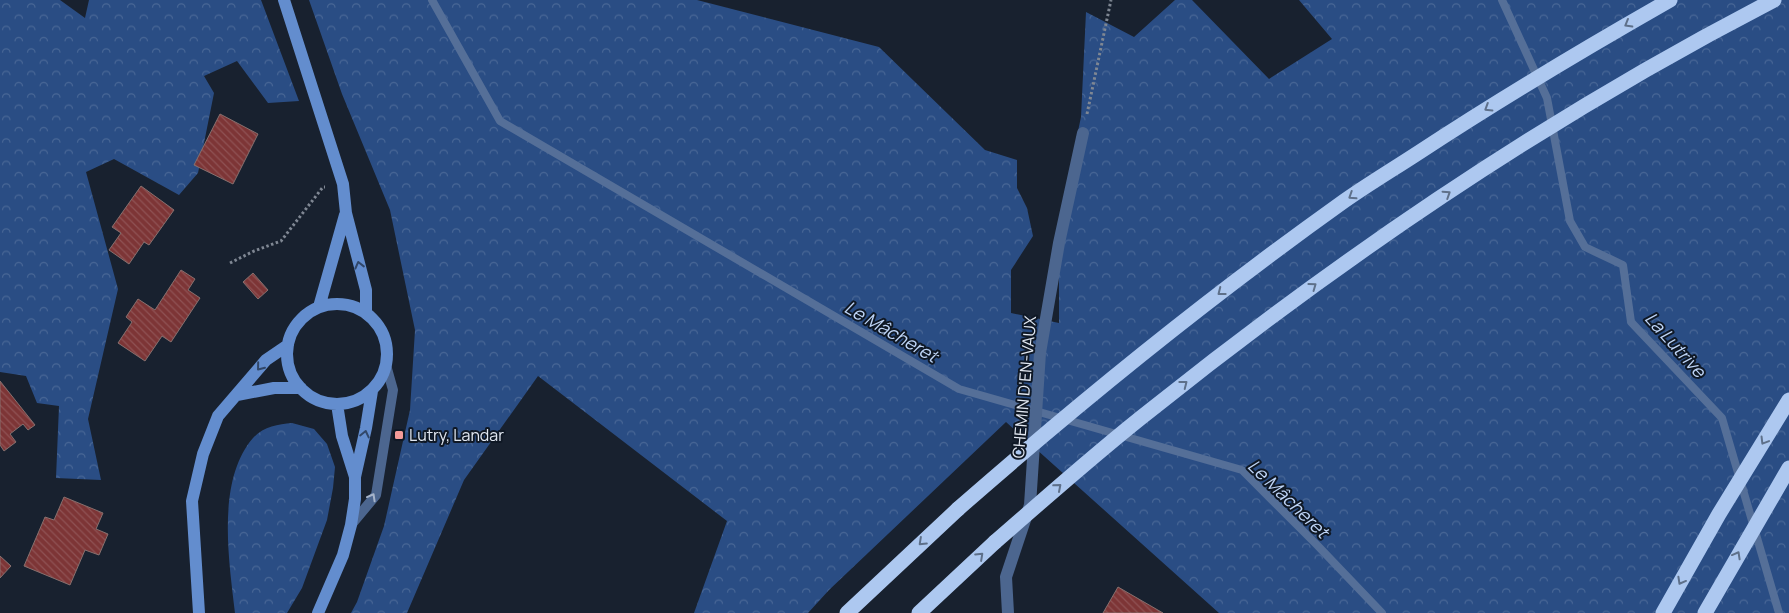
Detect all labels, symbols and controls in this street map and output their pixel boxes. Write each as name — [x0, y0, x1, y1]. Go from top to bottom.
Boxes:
one-way arrow — [1624, 18, 1633, 28]
one-way arrow — [1485, 101, 1494, 111]
one-way arrow — [1348, 190, 1358, 199]
one-way arrow — [1442, 190, 1451, 200]
one-way arrow — [354, 260, 365, 269]
one-way arrow — [1307, 283, 1317, 292]
one-way arrow — [1217, 286, 1227, 295]
water label: Le Mâcheret — [841, 295, 944, 368]
water label: La Lutrive — [1640, 307, 1712, 383]
street label: CHEMIN D'EN-VAUX — [1007, 314, 1041, 459]
one-way arrow — [257, 361, 265, 370]
one-way arrow — [1178, 381, 1187, 389]
place label: Lutry, Landar — [409, 424, 504, 446]
one-way arrow — [359, 429, 370, 438]
marker: Lutry, Landar — [393, 429, 405, 441]
one-way arrow — [1760, 436, 1770, 445]
water label: Le Mâcheret — [1243, 454, 1336, 544]
one-way arrow — [1053, 484, 1062, 493]
one-way arrow — [366, 493, 376, 502]
one-way arrow — [918, 536, 927, 545]
one-way arrow — [1731, 552, 1741, 561]
one-way arrow — [975, 553, 984, 562]
one-way arrow — [1677, 576, 1687, 585]

